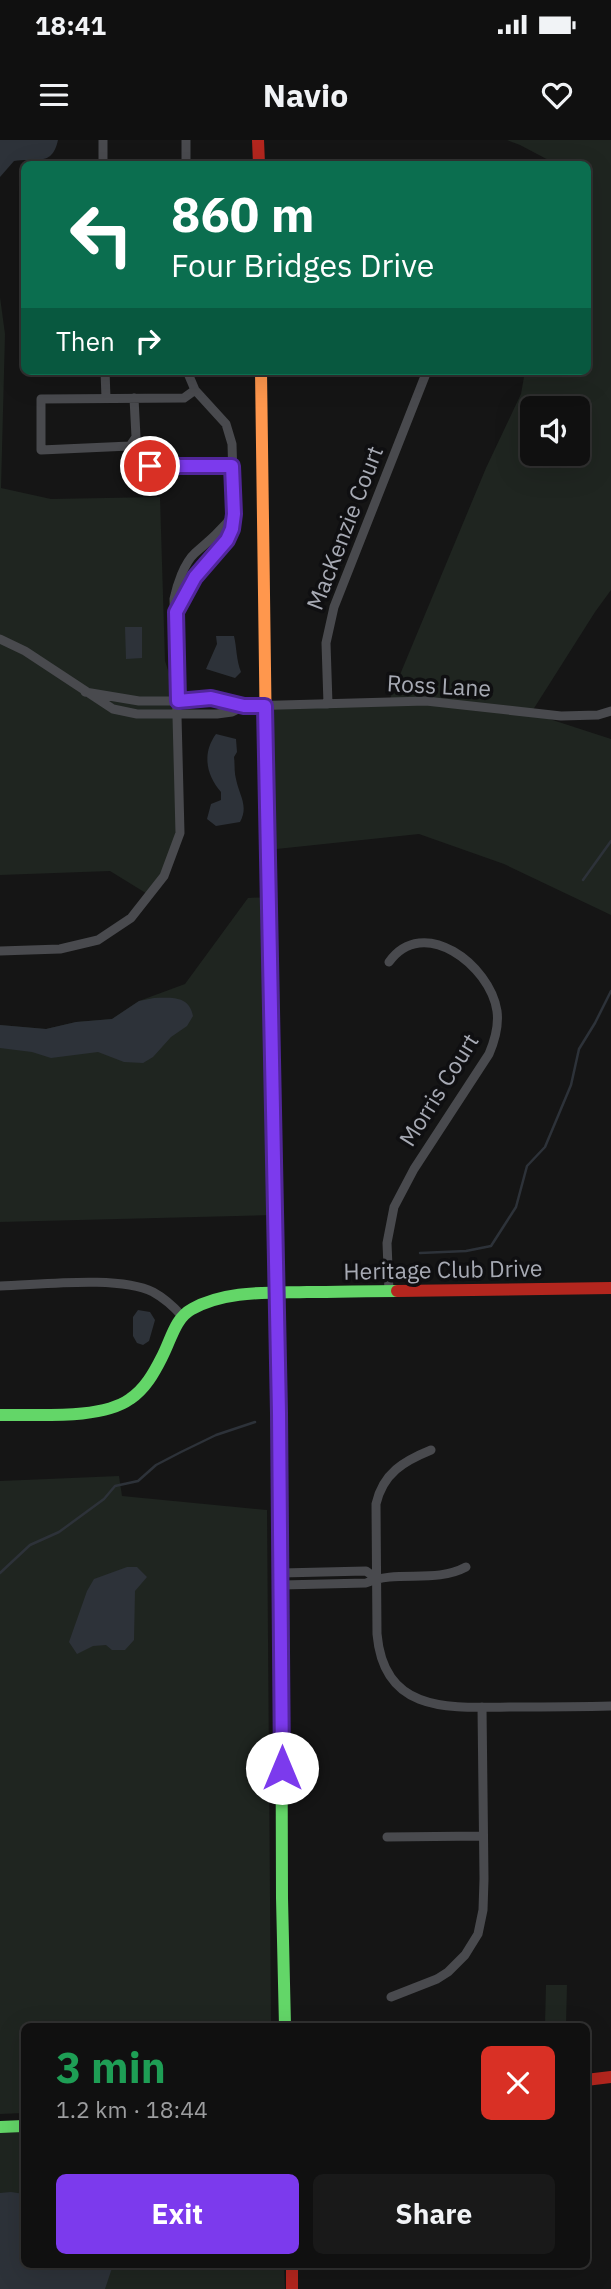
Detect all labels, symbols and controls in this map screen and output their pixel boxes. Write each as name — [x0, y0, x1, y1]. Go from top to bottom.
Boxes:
text: 18:41 — [35, 8, 106, 42]
text: Navio — [263, 74, 348, 116]
icon: menu — [35, 76, 73, 114]
icon: heart — [538, 76, 576, 114]
text: 860 m — [171, 182, 315, 245]
icon: left — [56, 189, 147, 280]
text: Four Bridges Drive — [171, 244, 434, 286]
icon: right — [129, 322, 167, 360]
text: Then — [56, 324, 115, 358]
map controls — [520, 396, 590, 466]
button: sound — [520, 396, 590, 466]
pin — [120, 436, 180, 496]
street label: MacKenzie Court — [299, 441, 389, 614]
icon: arrive — [131, 447, 169, 485]
street label: Ross Lane — [386, 667, 492, 703]
street label: Morris Court — [392, 1027, 485, 1152]
street label: Heritage Club Drive — [343, 1252, 543, 1286]
position arrow — [245, 1731, 319, 1805]
text: 3 min — [56, 2040, 166, 2095]
button: close — [481, 2046, 555, 2120]
text: 1.2 km · 18:44 — [56, 2094, 208, 2124]
button: Exit — [56, 2174, 299, 2254]
button: Share — [313, 2174, 555, 2254]

